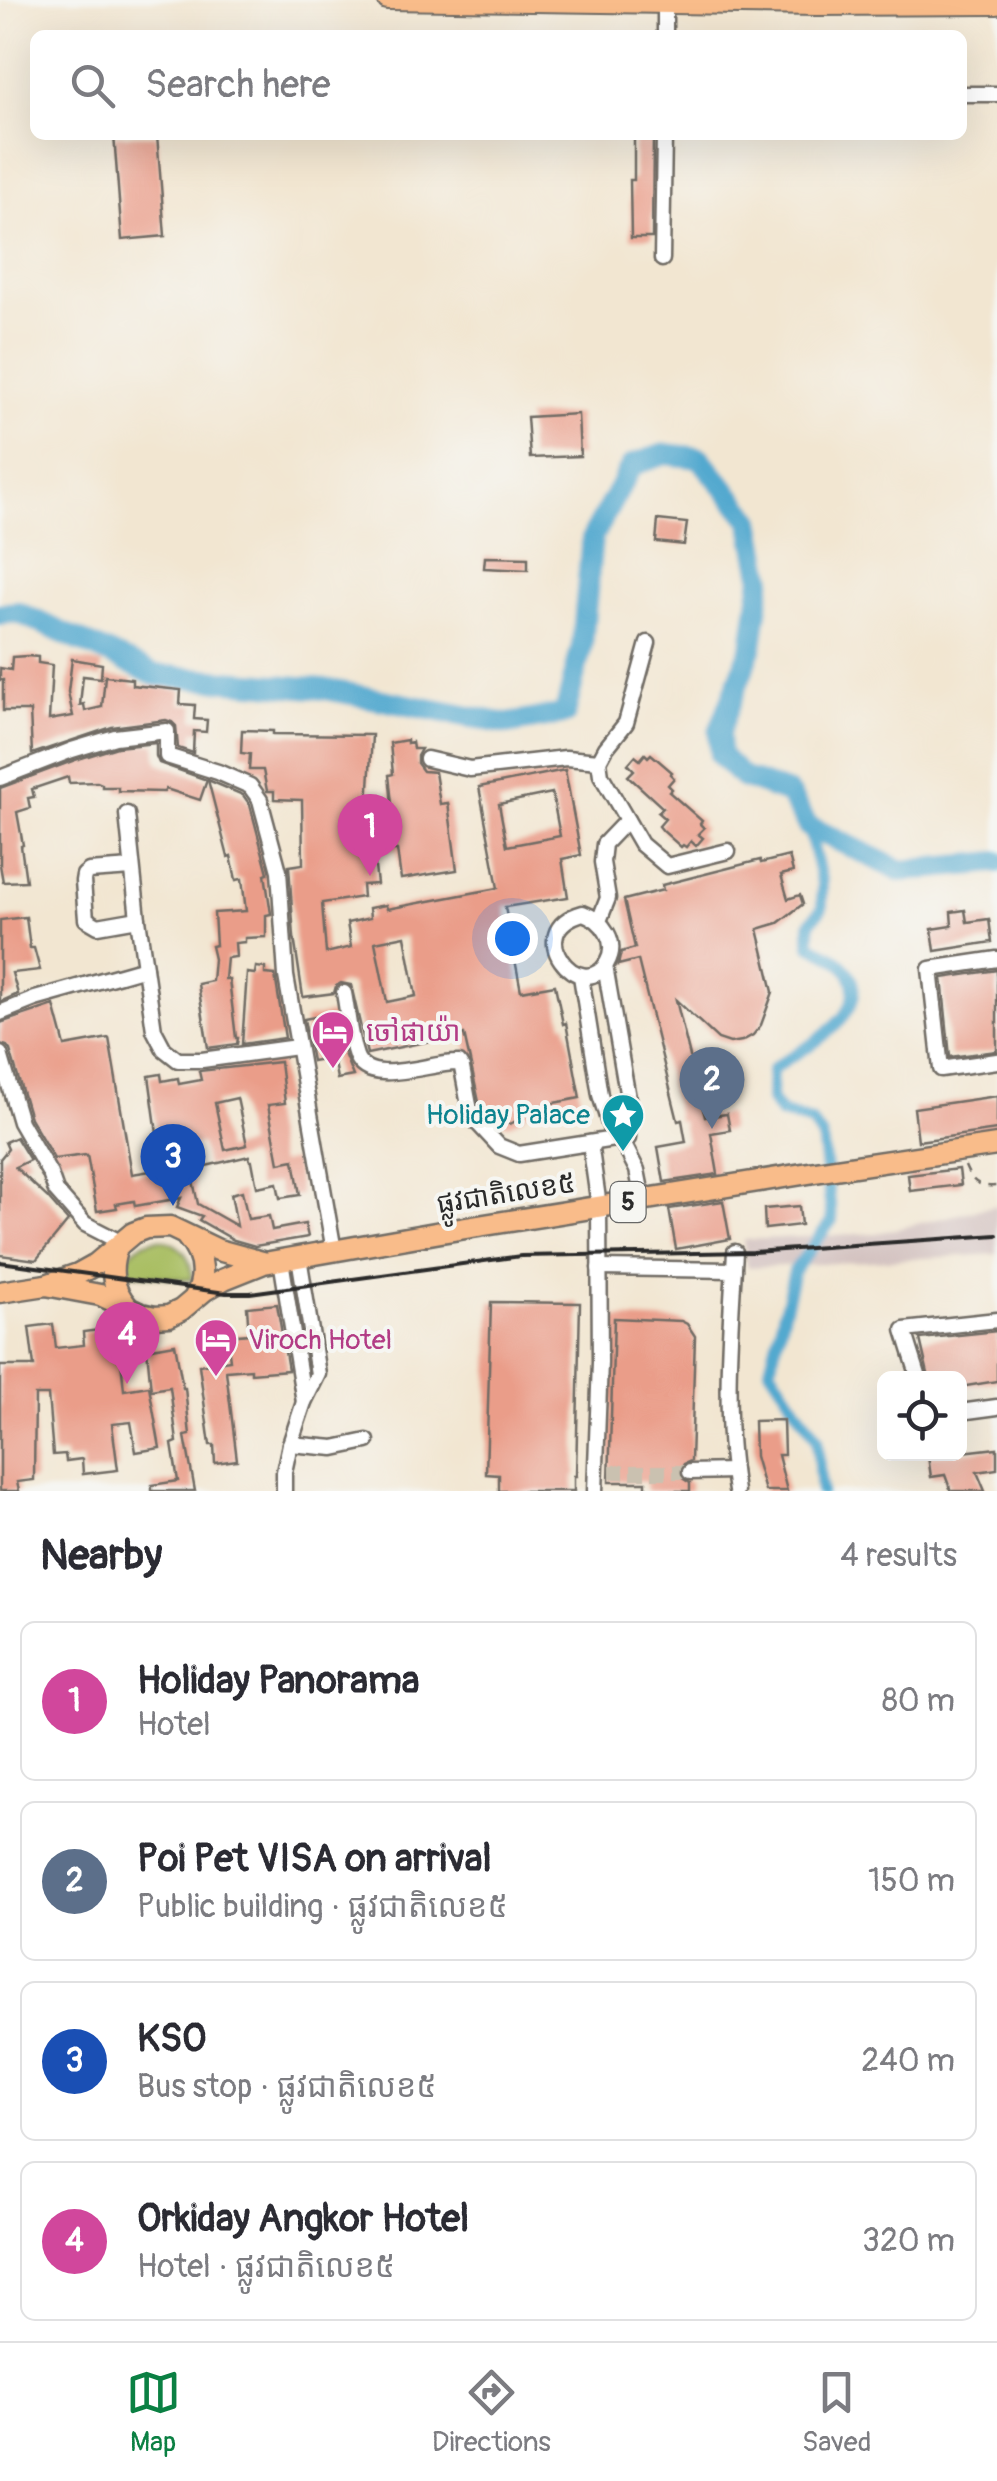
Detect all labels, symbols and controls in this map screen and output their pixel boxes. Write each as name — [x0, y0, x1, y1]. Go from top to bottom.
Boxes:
search box — [30, 30, 967, 140]
icon: search — [65, 58, 120, 113]
text: Search here — [145, 61, 331, 109]
pin: 1 — [338, 794, 402, 876]
your location — [487, 913, 538, 964]
hotel icon: ចៅផាយ៉ា — [310, 1009, 356, 1070]
place label: ចៅផាយ៉ា — [366, 1015, 461, 1050]
pin: 2 — [680, 1046, 744, 1129]
place icon: Holiday Palace — [600, 1092, 646, 1153]
place label: Holiday Palace — [426, 1098, 590, 1133]
pin: 3 — [140, 1124, 206, 1206]
street label: ផ្លូវជាតិលេខ៥ — [434, 1166, 579, 1228]
road number: 5 — [610, 1182, 646, 1222]
pin: 4 — [94, 1302, 160, 1384]
hotel icon: Viroch Hotel — [193, 1317, 239, 1378]
place label: Viroch Hotel — [248, 1323, 392, 1358]
map controls — [877, 1371, 967, 1461]
button: locate — [877, 1371, 967, 1461]
text: Nearby — [40, 1530, 162, 1582]
text: 4 results — [840, 1536, 957, 1576]
text: Holiday Panorama — [137, 1657, 419, 1705]
text: 1 — [68, 1681, 81, 1721]
text: 80 m — [882, 1681, 955, 1721]
text: Hotel — [137, 1705, 211, 1745]
text: Poi Pet VISA on arrival — [137, 1835, 492, 1883]
text: 2 — [66, 1861, 83, 1901]
text: 150 m — [868, 1861, 955, 1901]
text: Public building · ផ្លូវជាតិលេខ៥ — [137, 1887, 508, 1927]
text: KSO — [137, 2015, 206, 2063]
text: 3 — [66, 2041, 83, 2081]
text: 240 m — [861, 2041, 955, 2081]
text: Bus stop · ផ្លូវជាតិលេខ៥ — [137, 2067, 437, 2107]
text: Orkiday Angkor Hotel — [137, 2195, 469, 2243]
text: 4 — [65, 2221, 84, 2261]
text: 320 m — [862, 2221, 955, 2261]
text: Hotel · ផ្លូវជាតិលេខ៥ — [137, 2247, 395, 2287]
tab: Map — [126, 2365, 181, 2460]
tab: Directions — [432, 2365, 551, 2460]
tab: Saved — [802, 2365, 871, 2460]

